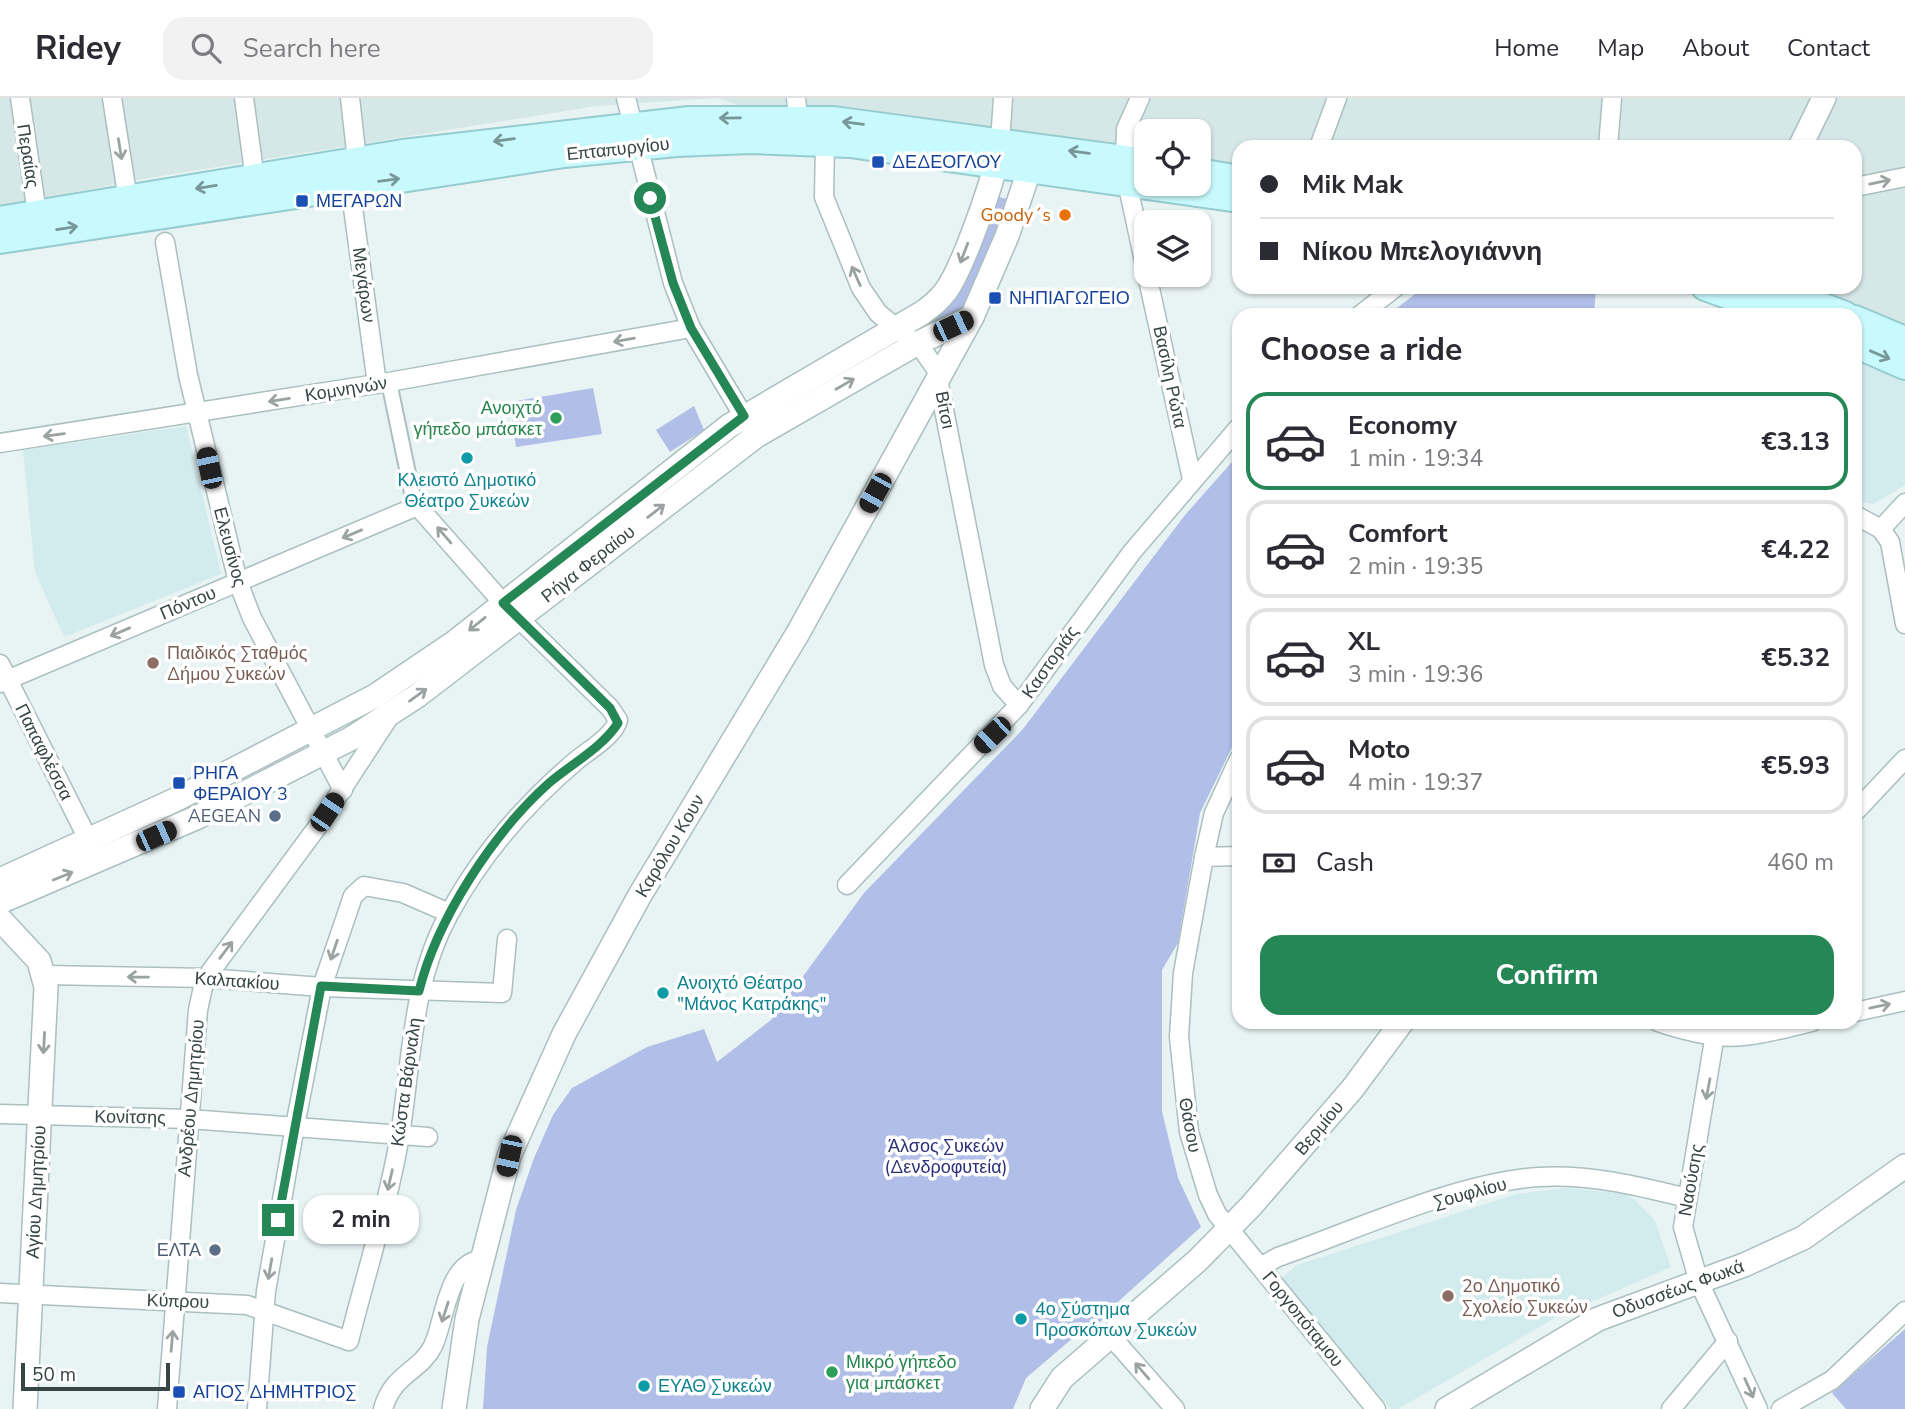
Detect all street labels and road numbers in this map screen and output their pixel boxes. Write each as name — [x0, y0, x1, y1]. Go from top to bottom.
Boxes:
street label: Περαίας — [11, 122, 45, 190]
street label: Επταπυργίου — [565, 132, 671, 166]
street label: Μεγάρων — [347, 246, 381, 324]
street label: Βασίλη Ρώτα — [1147, 324, 1193, 430]
street label: Κομνηνών — [303, 371, 389, 407]
street label: Βίτσι — [930, 389, 960, 431]
street label: Ελευσίνος — [208, 504, 252, 590]
street label: Ρήγα Φεραίου — [536, 520, 640, 608]
street label: Πόντου — [156, 580, 220, 626]
street label: Καστοριάς — [1016, 621, 1084, 703]
street label: Παπαφλέσσα — [9, 700, 79, 804]
street label: Καρόλου Κουν — [630, 790, 710, 902]
street label: Καλπακίου — [194, 966, 280, 996]
street label: Κώστα Βάρναλη — [385, 1016, 427, 1148]
street label: Ανδρέου Δημητρίου — [172, 1018, 210, 1178]
street label: Θάσου — [1173, 1096, 1207, 1154]
street label: Βερμίου — [1289, 1096, 1349, 1160]
street label: Κονίτσης — [94, 1104, 166, 1130]
street label: Αγίου Δημητρίου — [21, 1125, 51, 1259]
street label: Ναούσης — [1673, 1142, 1709, 1218]
street label: Σουφλίου — [1431, 1172, 1509, 1214]
street label: Οδυσσέως Φωκά — [1609, 1254, 1747, 1324]
street label: Γοργοπόταμου — [1257, 1266, 1349, 1372]
street label: Κύπρου — [146, 1288, 210, 1314]

